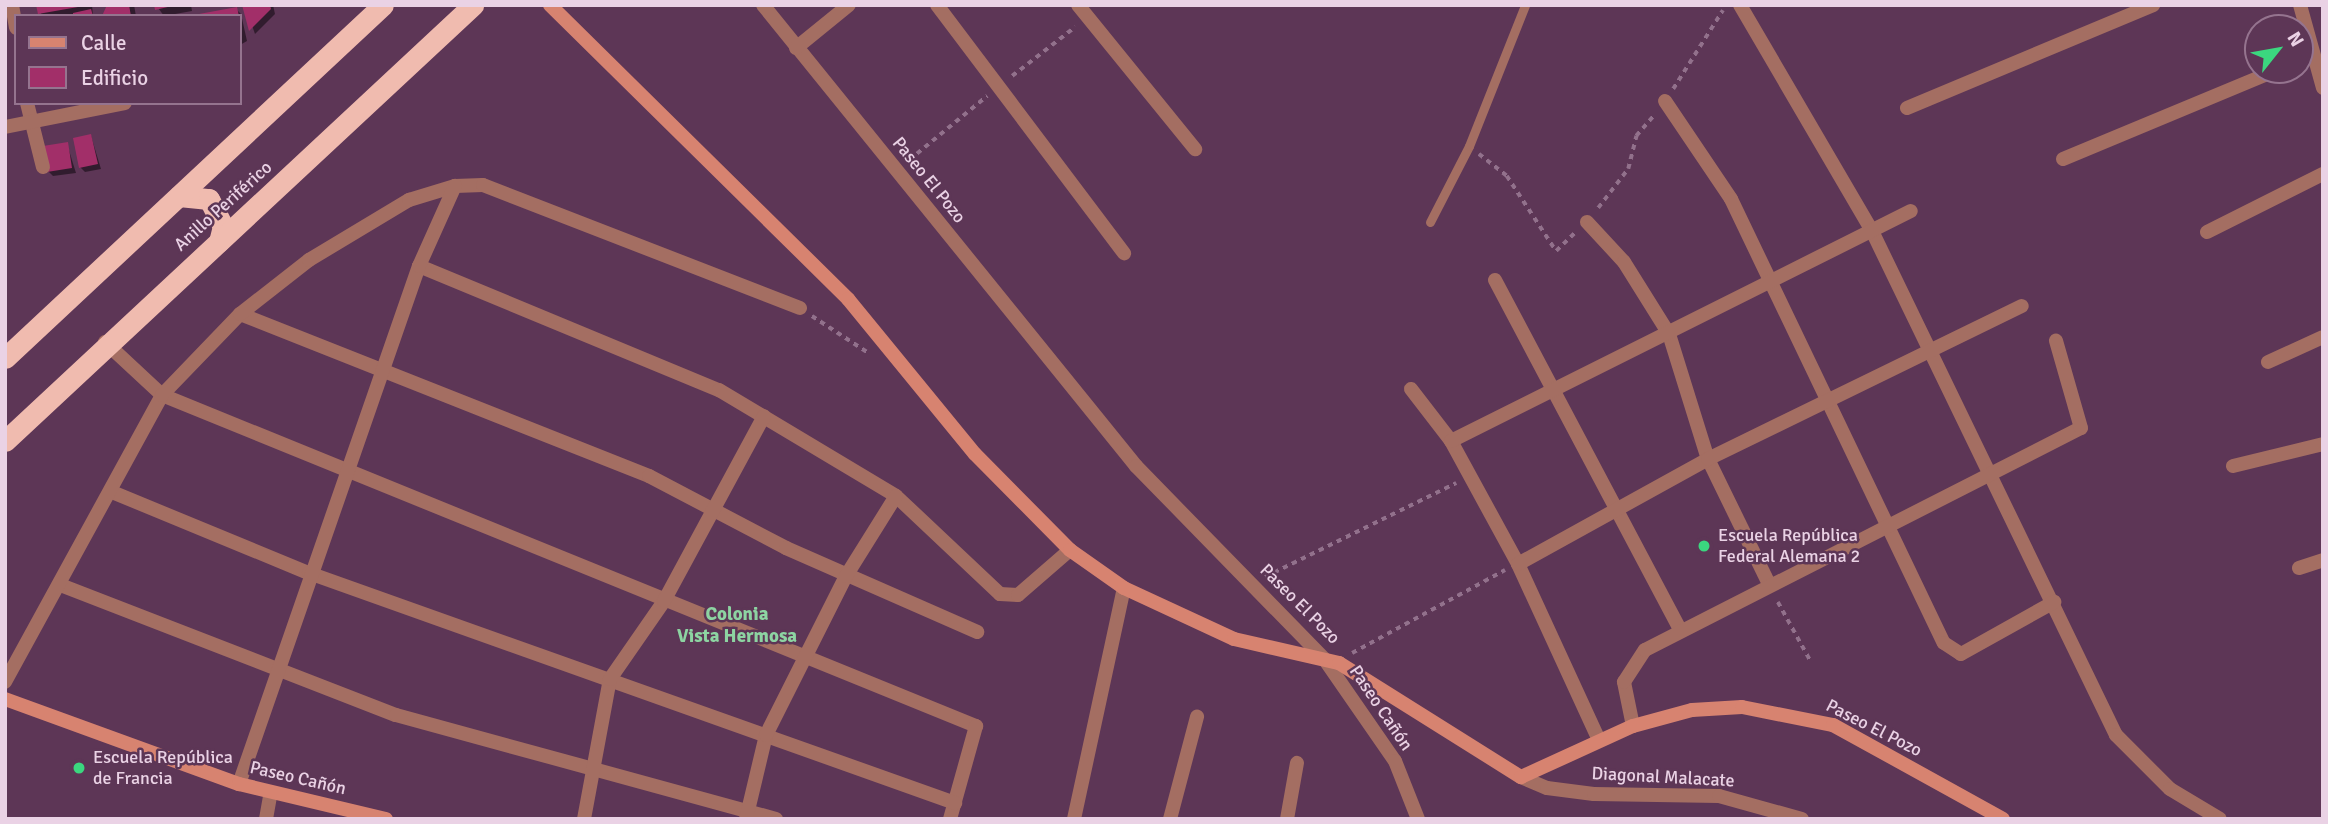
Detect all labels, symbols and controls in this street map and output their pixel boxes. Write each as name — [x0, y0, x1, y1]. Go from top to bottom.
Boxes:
legend — [14, 14, 242, 105]
north arrow — [2244, 14, 2314, 84]
text: N — [2282, 27, 2309, 51]
text: Calle — [81, 30, 127, 56]
text: Edificio — [81, 65, 148, 91]
street label: Paseo El Pozo — [888, 133, 970, 227]
street label: Anillo Periférico — [170, 156, 276, 256]
place label: Escuela República Federal Alemana 2 — [1718, 525, 1860, 568]
marker: Escuela República Federal Alemana 2 — [1696, 538, 1712, 554]
street label: Paseo El Pozo — [1255, 559, 1345, 649]
district label: Colonia Vista Hermosa — [677, 604, 797, 648]
street label: Paseo Cañón — [1345, 661, 1417, 755]
street label: Paseo El Pozo — [1823, 695, 1925, 761]
place label: Escuela República de Francia — [93, 747, 233, 790]
street label: Paseo Cañón — [248, 756, 348, 800]
marker: Escuela República de Francia — [71, 760, 87, 776]
street label: Diagonal Malacate — [1591, 762, 1735, 792]

